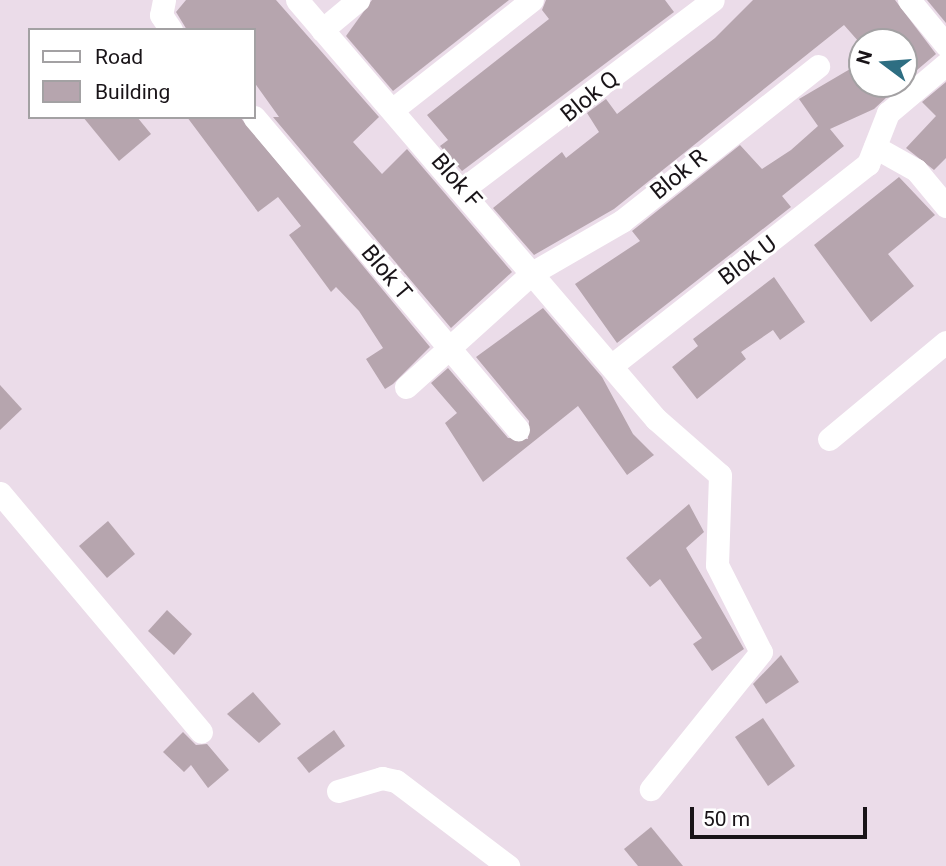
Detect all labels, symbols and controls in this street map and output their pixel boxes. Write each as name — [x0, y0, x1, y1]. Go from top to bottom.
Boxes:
legend — [28, 28, 256, 119]
north arrow — [848, 28, 918, 98]
text: Road — [95, 45, 143, 69]
text: N — [851, 48, 877, 67]
street label: Blok Q — [556, 65, 624, 129]
text: Building — [95, 80, 170, 104]
street label: Blok R — [645, 144, 713, 206]
street label: Blok F — [425, 148, 487, 214]
street label: Blok U — [714, 230, 782, 292]
street label: Blok T — [355, 240, 417, 306]
scale bar — [694, 792, 871, 836]
text: 50 m — [703, 807, 750, 831]

